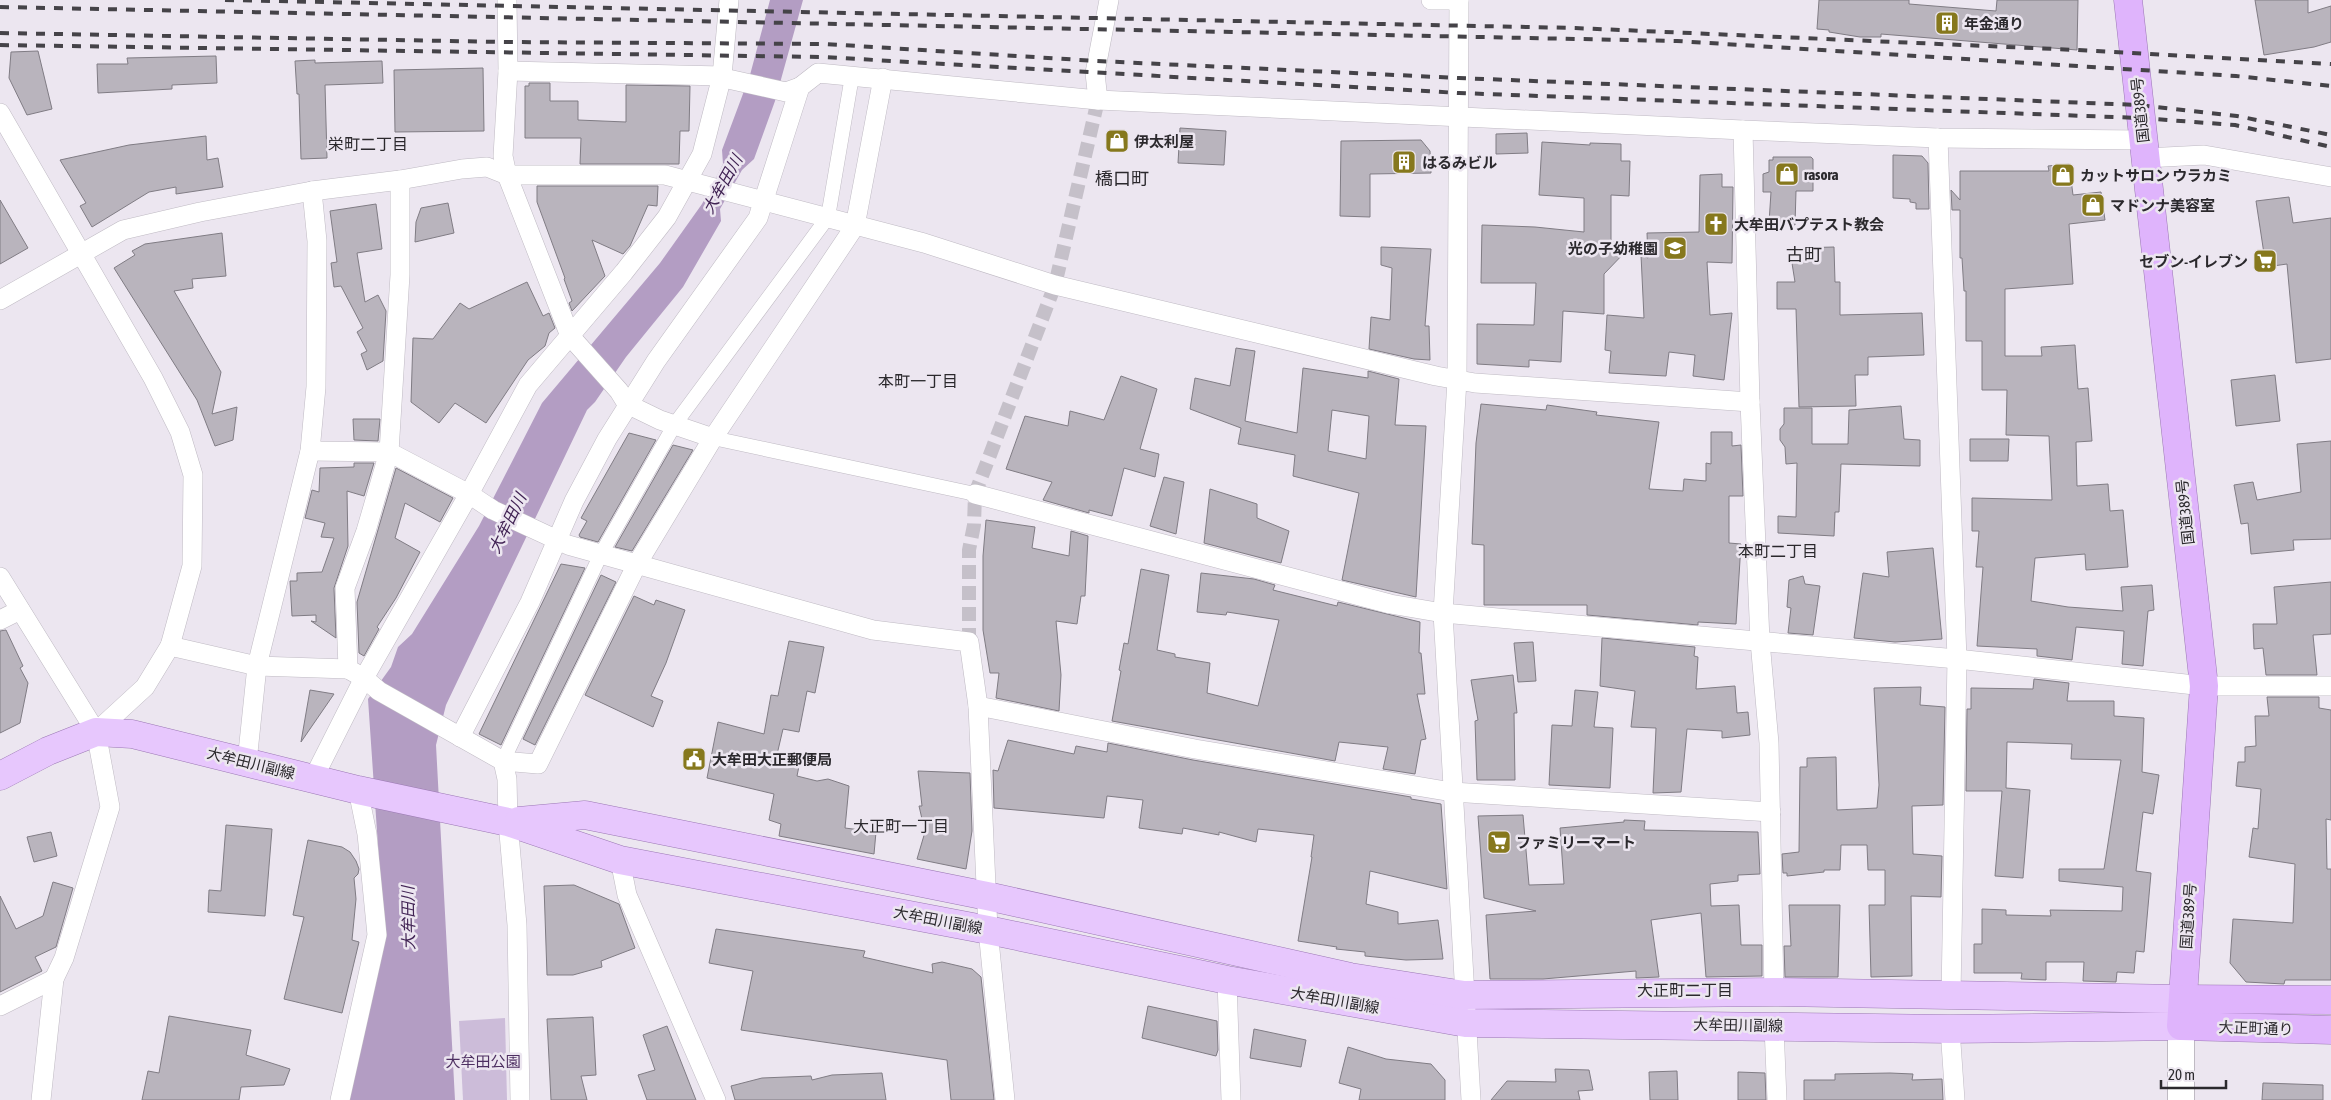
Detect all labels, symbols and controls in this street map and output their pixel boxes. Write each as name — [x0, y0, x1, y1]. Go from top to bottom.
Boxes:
building icon: 年金通り — [1934, 10, 1960, 36]
place label: 年金通り — [1964, 15, 2024, 32]
street label: 国道389号 — [2128, 76, 2152, 144]
shop icon: 伊太利屋 — [1104, 128, 1130, 154]
place label: 伊太利屋 — [1134, 133, 1194, 150]
district label: 栄町二丁目 — [328, 135, 408, 153]
building icon: はるみビル — [1391, 149, 1417, 175]
water label: 大牟田川 — [699, 150, 746, 216]
place label: はるみビル — [1422, 154, 1497, 171]
shop icon: rasora — [1774, 161, 1800, 187]
shop icon: カットサロン ウラカミ — [2050, 162, 2076, 188]
place label: rasora — [1804, 166, 1839, 183]
place label: カットサロン ウラカミ — [2080, 167, 2232, 184]
district label: 橋口町 — [1095, 168, 1149, 189]
shop icon: マドンナ美容室 — [2080, 192, 2106, 218]
place label: マドンナ美容室 — [2110, 197, 2215, 214]
church icon: 大牟田バプテスト教会 — [1703, 211, 1729, 237]
place label: 大牟田バプテスト教会 — [1734, 216, 1884, 233]
school or university icon: 光の子幼稚園 — [1662, 235, 1688, 261]
place label: 光の子幼稚園 — [1568, 240, 1658, 257]
district label: 古町 — [1786, 244, 1822, 265]
supermarket icon: セブン-イレブン — [2252, 248, 2278, 274]
place label: セブン-イレブン — [2139, 253, 2248, 270]
district label: 本町一丁目 — [878, 372, 958, 390]
street label: 国道389号 — [2173, 478, 2197, 546]
water label: 大牟田川 — [485, 489, 530, 556]
district label: 本町二丁目 — [1738, 542, 1818, 560]
street label: 大牟田川副線 — [205, 744, 297, 782]
public building icon: 大牟田大正郵便局 — [681, 746, 707, 772]
place label: 大牟田大正郵便局 — [712, 751, 832, 768]
district label: 大正町一丁目 — [853, 817, 949, 835]
supermarket icon: ファミリーマート — [1486, 829, 1512, 855]
place label: ファミリーマート — [1516, 834, 1636, 851]
street label: 国道389号 — [2177, 882, 2199, 950]
water label: 大牟田川 — [398, 884, 418, 950]
street label: 大牟田川副線 — [892, 903, 984, 937]
district label: 大正町二丁目 — [1637, 981, 1733, 999]
street label: 大牟田川副線 — [1289, 984, 1381, 1016]
street label: 大牟田川副線 — [1693, 1016, 1783, 1034]
street label: 大正町通り — [2218, 1018, 2294, 1038]
park label: 大牟田公園 — [445, 1053, 521, 1070]
scale bar — [2161, 1058, 2226, 1090]
text: 20 m — [2168, 1066, 2195, 1083]

